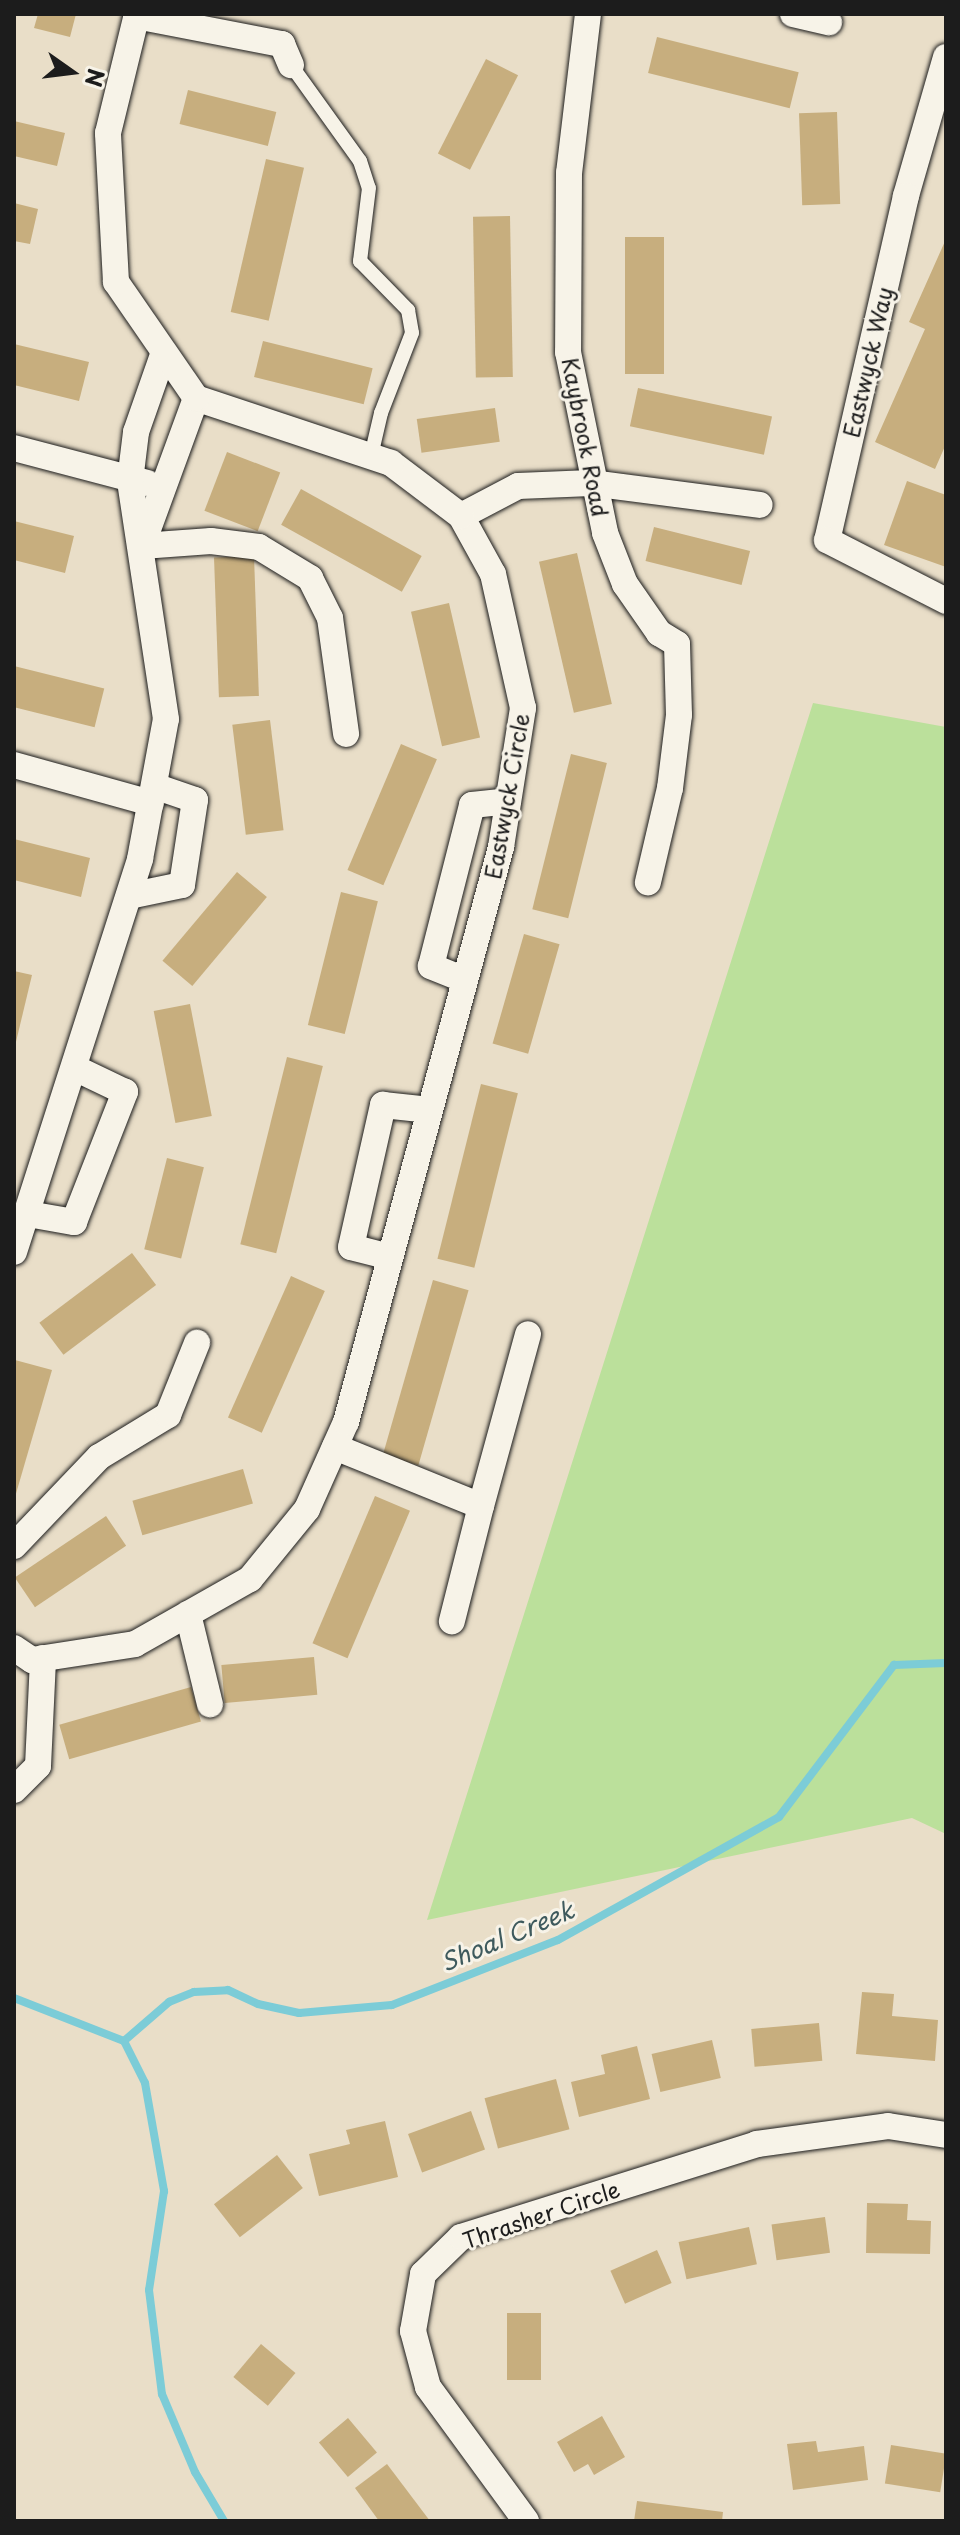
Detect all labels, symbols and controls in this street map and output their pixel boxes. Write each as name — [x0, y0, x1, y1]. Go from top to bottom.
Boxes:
north arrow — [32, 32, 112, 112]
text: N — [78, 65, 114, 90]
street label: Eastwyck Way — [837, 285, 897, 439]
street label: Kaybrook Road — [558, 355, 614, 519]
street label: Eastwyck Circle — [478, 711, 534, 881]
water label: Shoal Creek — [436, 1895, 578, 1977]
street label: Thrasher Circle — [458, 2175, 624, 2253]

